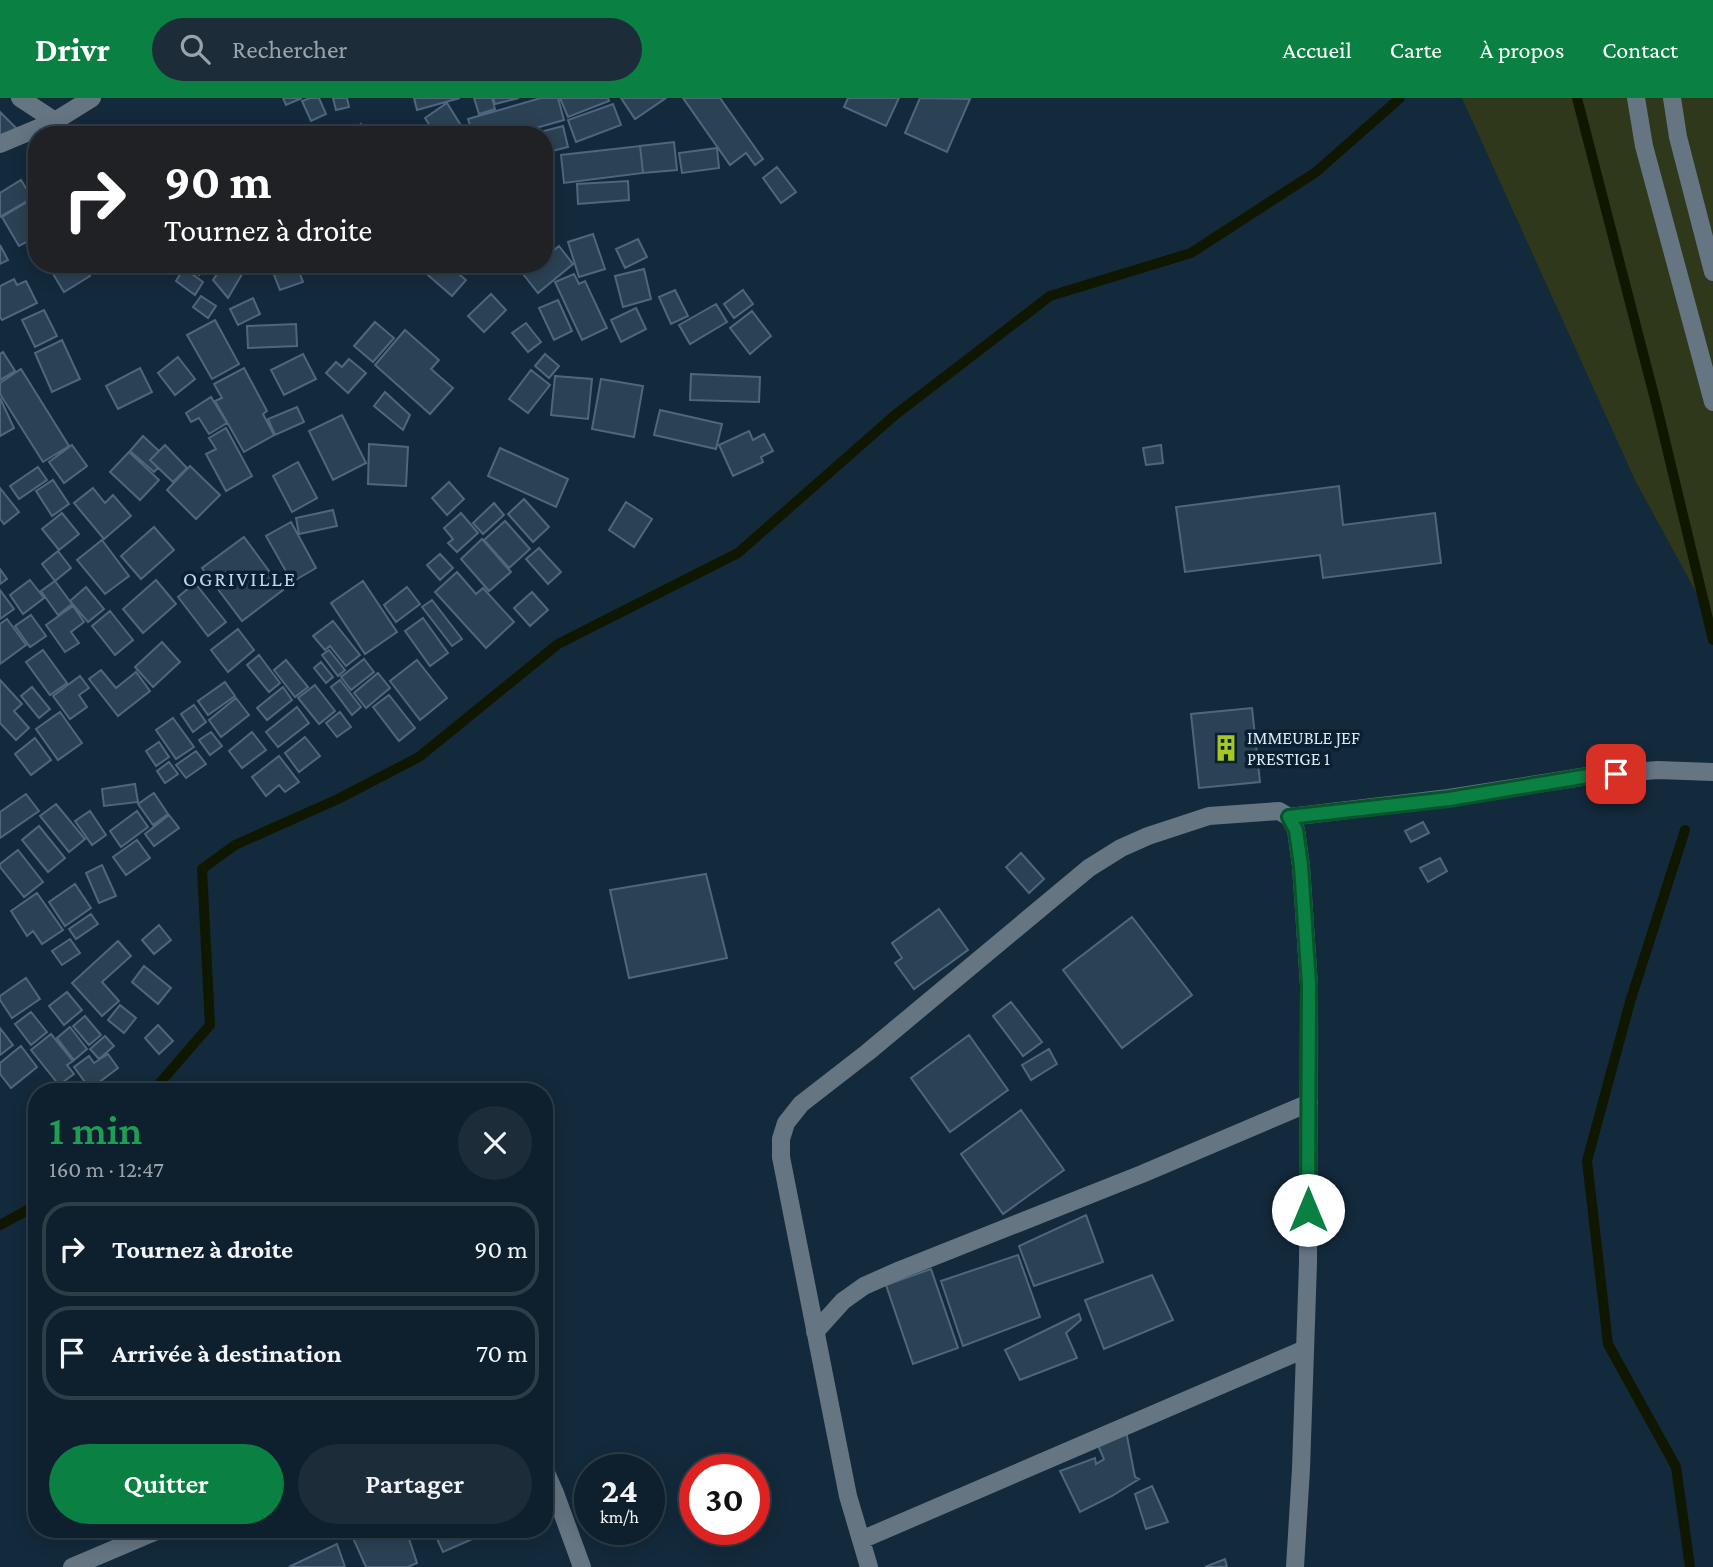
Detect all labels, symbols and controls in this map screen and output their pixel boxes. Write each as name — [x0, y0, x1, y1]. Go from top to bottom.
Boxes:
search box — [152, 18, 642, 81]
icon: search — [176, 30, 214, 68]
text: Drivr — [35, 31, 110, 68]
text: Rechercher — [232, 35, 348, 64]
text: Accueil — [1282, 36, 1352, 63]
text: Carte — [1390, 36, 1442, 63]
text: À propos — [1480, 36, 1564, 63]
text: Contact — [1602, 36, 1678, 63]
icon: right — [49, 154, 140, 245]
text: 90 m — [164, 154, 271, 209]
text: Tournez à droite — [164, 212, 372, 248]
district label: OGRIVILLE — [183, 567, 297, 591]
place label: IMMEUBLE JEF PRESTIGE 1 — [1247, 728, 1360, 769]
building icon: IMMEUBLE JEF PRESTIGE 1 — [1211, 733, 1241, 763]
pin — [1586, 744, 1646, 804]
icon: arrive — [1597, 755, 1635, 793]
text: 1 min — [49, 1106, 142, 1153]
button: close — [458, 1106, 532, 1180]
text: 160 m · 12:47 — [49, 1156, 164, 1182]
position arrow — [1271, 1173, 1345, 1247]
icon: right — [53, 1230, 91, 1268]
text: Tournez à droite — [112, 1235, 293, 1264]
text: 90 m — [474, 1235, 528, 1264]
icon: arrive — [53, 1334, 91, 1372]
text: Arrivée à destination — [112, 1339, 342, 1368]
text: 70 m — [476, 1339, 528, 1368]
button: Quitter — [49, 1444, 284, 1524]
button: Partager — [298, 1444, 532, 1524]
speed limit sign: 30 — [679, 1454, 770, 1545]
text: 24 — [601, 1471, 638, 1510]
text: km/h — [600, 1507, 639, 1527]

